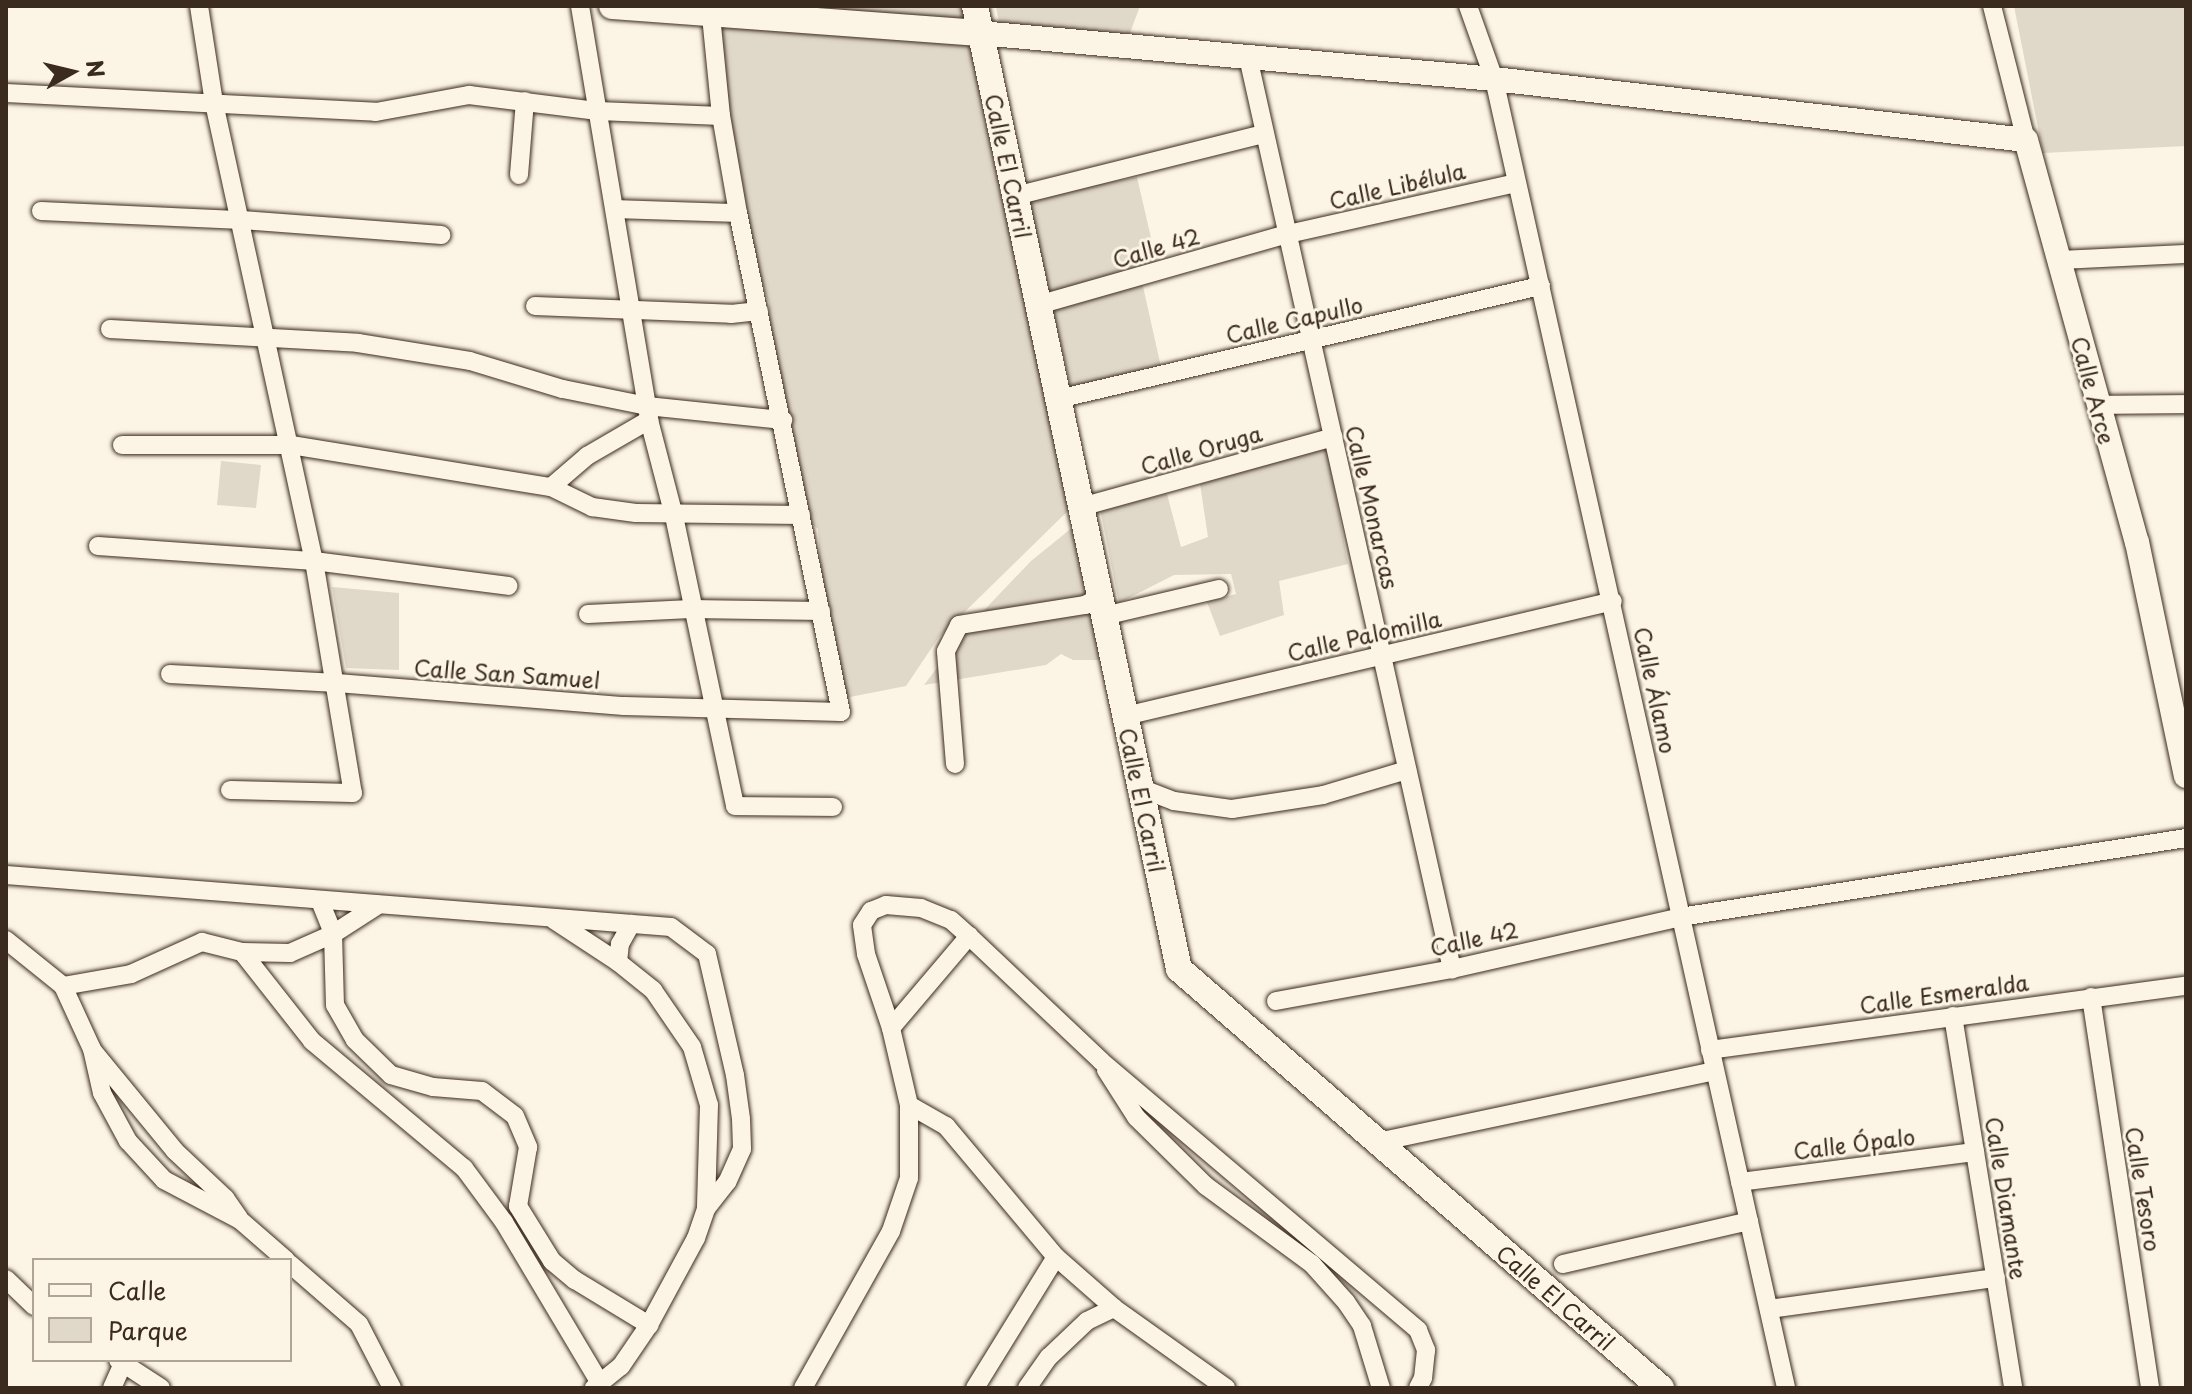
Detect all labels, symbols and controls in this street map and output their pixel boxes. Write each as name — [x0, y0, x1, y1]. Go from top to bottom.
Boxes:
north arrow — [32, 32, 112, 112]
text: N — [79, 58, 114, 80]
street label: Calle El Carril — [981, 90, 1037, 242]
street label: Calle Libélula — [1325, 156, 1469, 214]
street label: Calle 42 — [1109, 222, 1203, 272]
street label: Calle Capullo — [1223, 290, 1365, 348]
street label: Calle Arce — [2067, 333, 2121, 447]
street label: Calle Oruga — [1137, 419, 1265, 479]
street label: Calle Monarcas — [1341, 422, 1405, 592]
street label: Calle Palomilla — [1284, 604, 1444, 666]
street label: Calle Álamo — [1630, 624, 1682, 756]
street label: Calle San Samuel — [412, 653, 602, 693]
street label: Calle El Carril — [1115, 724, 1171, 876]
street label: Calle 42 — [1427, 916, 1521, 960]
street label: Calle Esmeralda — [1857, 968, 2031, 1018]
street label: Calle Diamante — [1981, 1115, 2033, 1281]
street label: Calle Ópalo — [1791, 1122, 1917, 1164]
street label: Calle Tesoro — [2121, 1124, 2167, 1254]
street label: Calle El Carril — [1491, 1238, 1621, 1356]
legend — [32, 1258, 292, 1362]
text: Calle — [108, 1272, 166, 1308]
text: Parque — [108, 1312, 188, 1348]

